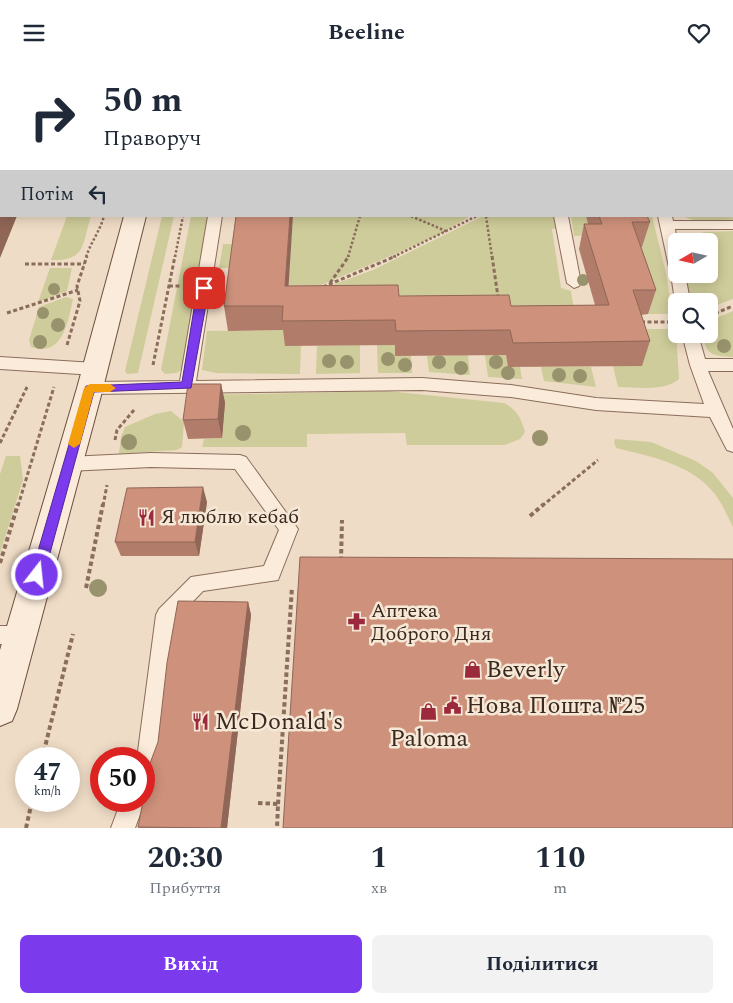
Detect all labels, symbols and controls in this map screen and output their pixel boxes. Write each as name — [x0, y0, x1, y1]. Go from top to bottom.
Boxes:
text: Beeline — [328, 16, 405, 49]
icon: menu — [20, 19, 48, 47]
icon: heart — [685, 19, 713, 47]
text: 50 m — [103, 74, 183, 127]
icon: right — [20, 85, 85, 150]
text: Праворуч — [103, 122, 201, 155]
text: Потім — [20, 180, 74, 209]
icon: left — [84, 180, 112, 208]
north arrow — [668, 233, 718, 283]
map controls — [668, 233, 718, 343]
pin — [183, 267, 225, 309]
icon: arrive — [190, 274, 218, 302]
button: search — [668, 293, 718, 343]
place label: Я люблю кебаб — [161, 502, 299, 532]
restaurant icon: Я люблю кебаб — [137, 507, 157, 527]
position arrow — [10, 548, 62, 600]
place label: Аптека Доброго Дня — [371, 596, 491, 649]
pharmacy icon: Аптека Доброго Дня — [347, 612, 367, 632]
place label: Beverly — [486, 652, 566, 688]
shop icon: Beverly — [462, 660, 482, 680]
place label: Нова Пошта №25 — [466, 688, 645, 724]
public building icon: Нова Пошта №25 — [442, 696, 462, 716]
shop icon: Paloma — [419, 702, 439, 722]
place label: McDonald's — [215, 704, 343, 740]
restaurant icon: McDonald's — [191, 712, 211, 732]
place label: Paloma — [390, 721, 469, 757]
speed limit sign: 50 — [90, 747, 155, 812]
text: 47 — [33, 754, 62, 792]
text: km/h — [34, 782, 61, 801]
text: 20:30 — [148, 835, 223, 881]
text: 1 — [371, 835, 387, 881]
text: 110 — [535, 835, 585, 881]
text: Прибуття — [149, 876, 221, 900]
text: хв — [371, 876, 387, 900]
text: m — [553, 876, 567, 900]
button: Вихід — [20, 935, 362, 993]
button: Поділитися — [372, 935, 713, 993]

